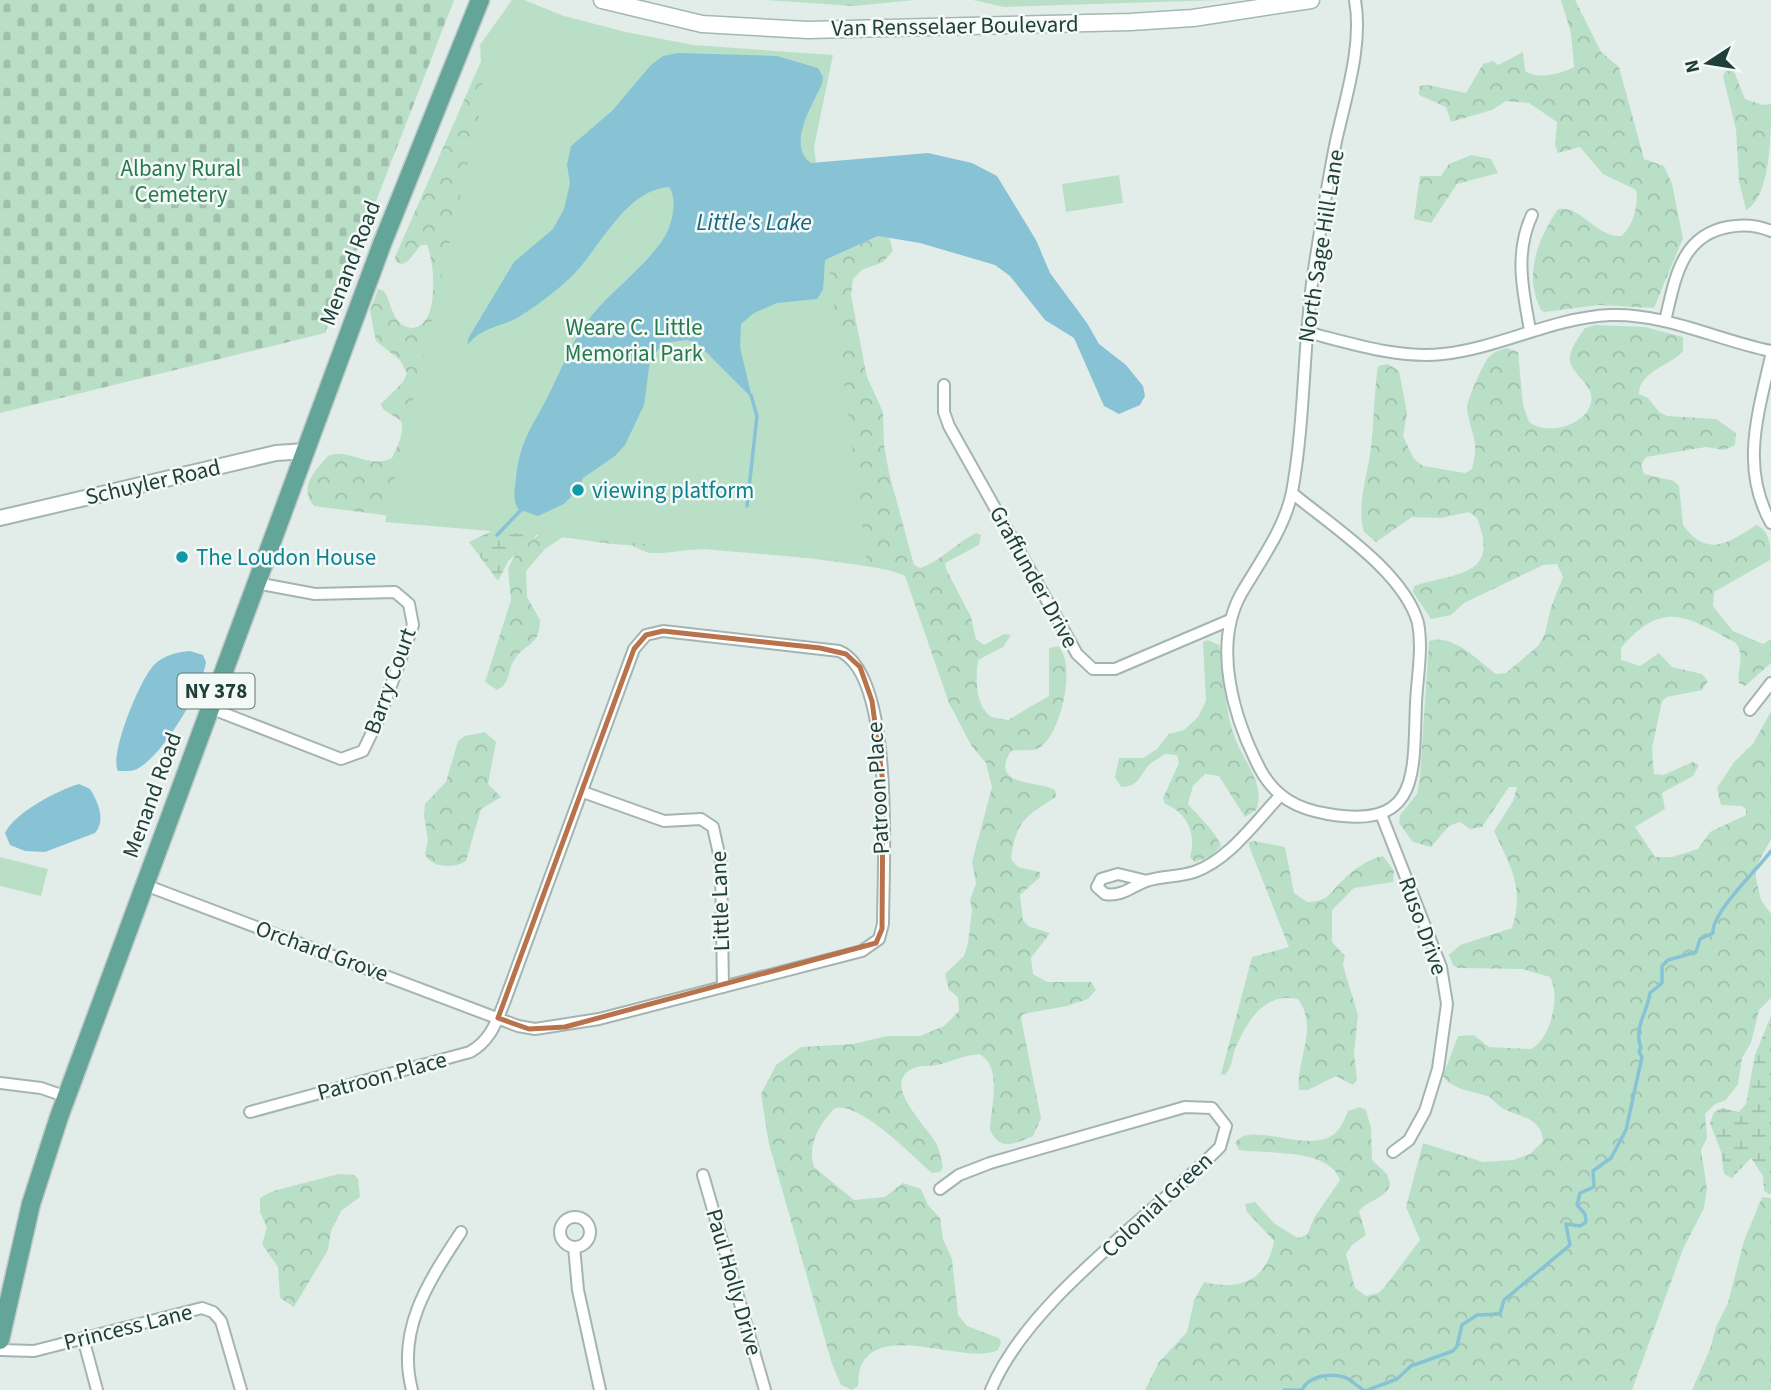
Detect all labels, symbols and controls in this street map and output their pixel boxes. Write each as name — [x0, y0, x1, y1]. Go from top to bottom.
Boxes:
street label: Van Rensselaer Boulevard — [831, 7, 1079, 45]
north arrow — [1673, 28, 1743, 98]
text: N — [1678, 57, 1707, 75]
street label: North Sage Hill Lane — [1289, 147, 1353, 345]
park label: Albany Rural Cemetery — [121, 152, 241, 211]
street label: Menand Road — [311, 196, 389, 330]
water label: Little's Lake — [696, 205, 812, 240]
park label: Weare C. Little Memorial Park — [565, 311, 704, 370]
street label: Schuyler Road — [82, 450, 224, 514]
place label: viewing platform — [592, 474, 754, 507]
marker: viewing platform — [570, 482, 586, 498]
street label: Graffunder Drive — [981, 500, 1087, 654]
place label: The Loudon House — [196, 541, 376, 574]
marker: The Loudon House — [174, 549, 190, 565]
street label: Barry Court — [356, 623, 425, 739]
road number: NY 378 — [178, 674, 255, 708]
street label: Patroon Place — [858, 721, 898, 855]
street label: Menand Road — [114, 728, 190, 862]
street label: Little Lane — [702, 850, 738, 952]
street label: Ruso Drive — [1390, 872, 1456, 980]
street label: Orchard Grove — [251, 912, 393, 990]
street label: Patroon Place — [314, 1043, 450, 1109]
street label: Colonial Green — [1094, 1145, 1220, 1265]
street label: Paul Holly Drive — [697, 1205, 771, 1359]
street label: Princess Lane — [60, 1295, 196, 1359]

